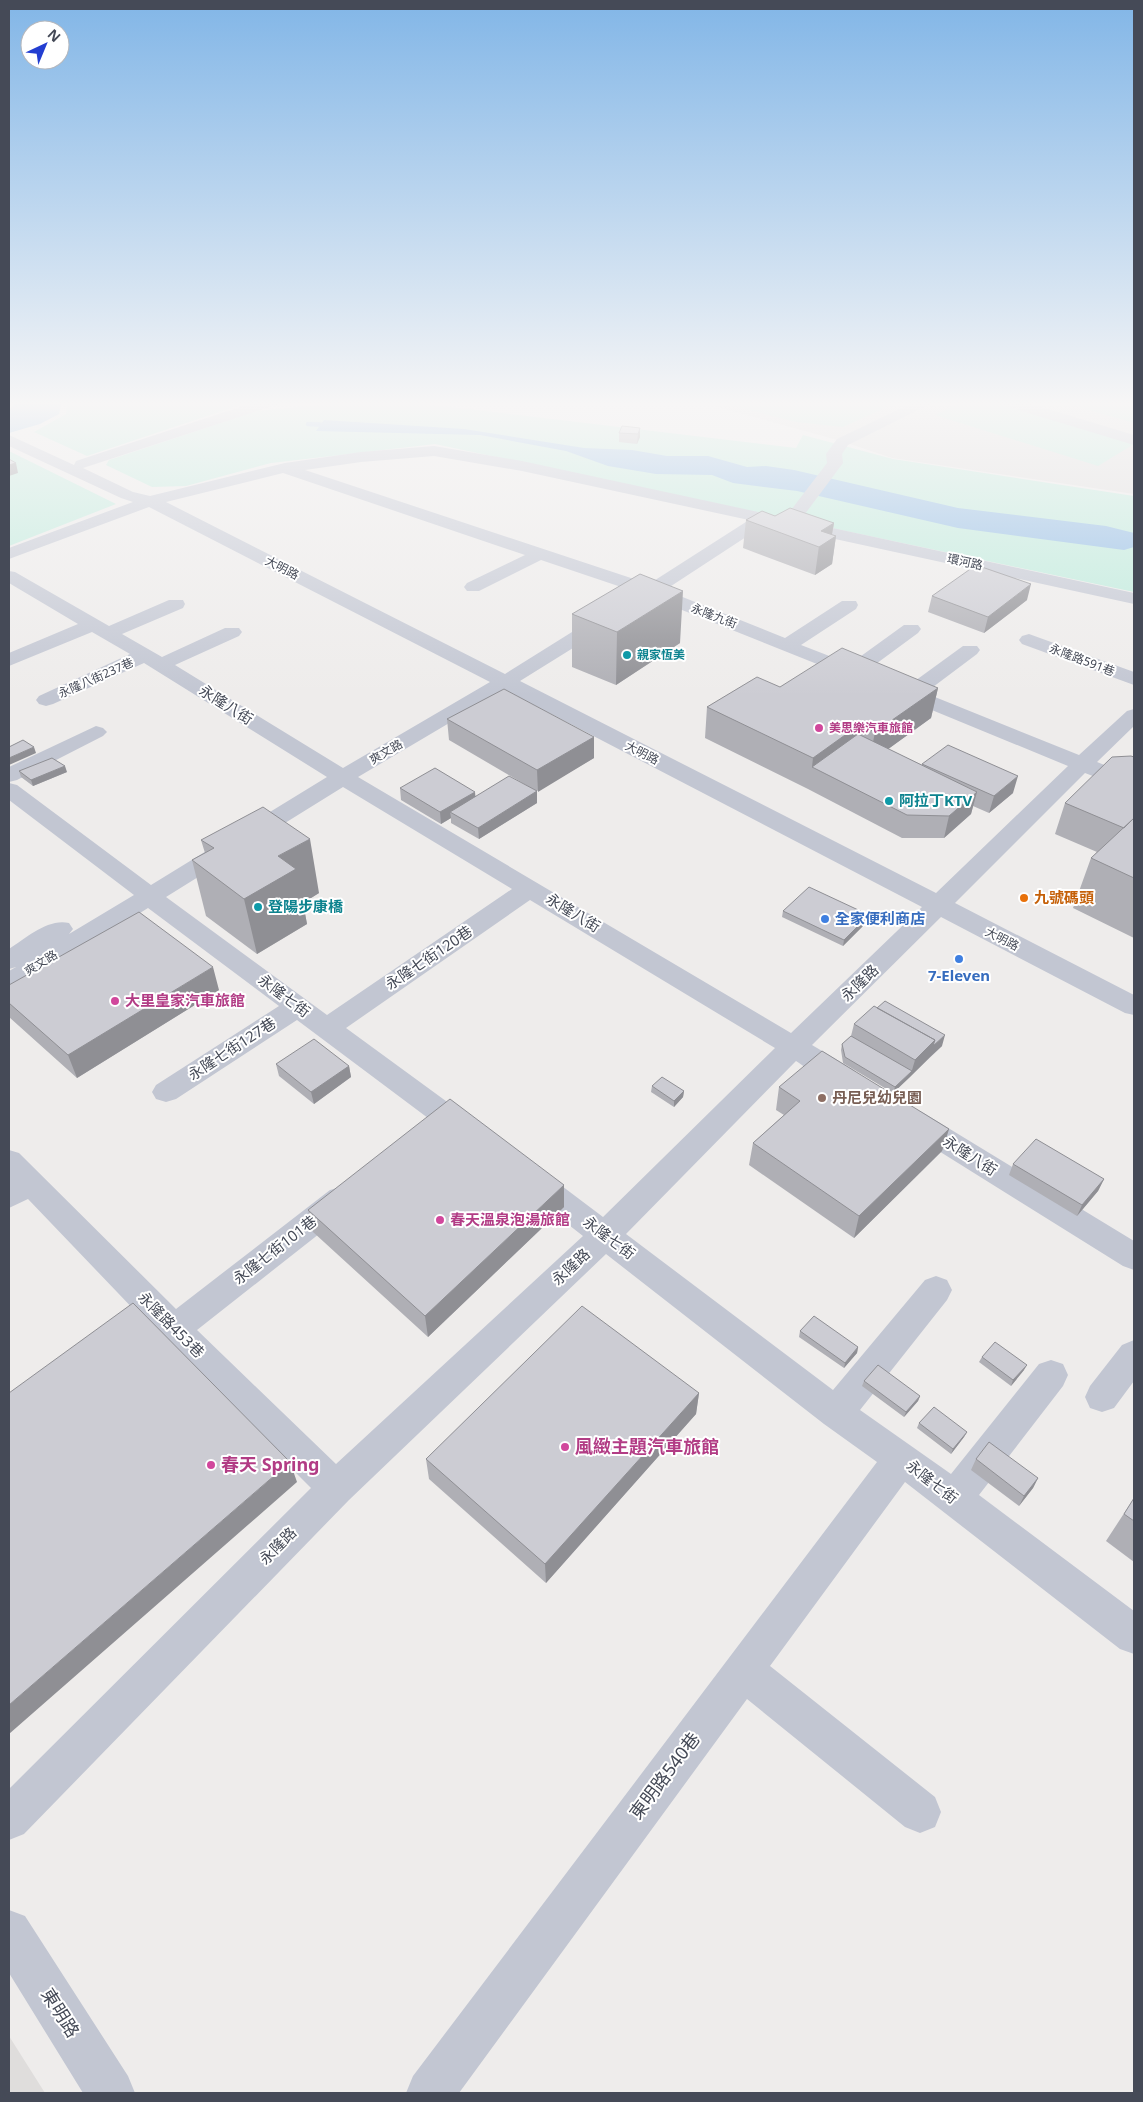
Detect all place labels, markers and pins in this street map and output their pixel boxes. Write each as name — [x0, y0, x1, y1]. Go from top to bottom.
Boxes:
place label: 親家恆美 — [637, 646, 685, 663]
marker: 親家恆美 — [621, 649, 633, 661]
place label: 美思樂汽車旅館 — [829, 719, 913, 736]
marker: 美思樂汽車旅館 — [813, 722, 825, 734]
place label: 阿拉丁KTV — [899, 790, 973, 810]
marker: 阿拉丁KTV — [883, 795, 895, 807]
place label: 九號碼頭 — [1034, 887, 1094, 907]
marker: 九號碼頭 — [1018, 892, 1030, 904]
place label: 登陽步康橋 — [268, 896, 344, 916]
marker: 登陽步康橋 — [252, 901, 264, 913]
place label: 全家便利商店 — [835, 908, 925, 928]
marker: 全家便利商店 — [819, 913, 831, 925]
marker: 7-Eleven — [953, 953, 965, 965]
place label: 7-Eleven — [928, 965, 990, 985]
place label: 大里皇家汽車旅館 — [125, 990, 245, 1010]
marker: 大里皇家汽車旅館 — [109, 995, 121, 1007]
place label: 丹尼兒幼兒園 — [832, 1087, 922, 1107]
marker: 丹尼兒幼兒園 — [816, 1092, 828, 1104]
place label: 春天溫泉泡湯旅館 — [450, 1209, 570, 1229]
marker: 春天溫泉泡湯旅館 — [434, 1214, 446, 1226]
place label: 風緻主題汽車旅館 — [575, 1434, 719, 1458]
marker: 風緻主題汽車旅館 — [559, 1441, 571, 1453]
place label: 春天 Spring — [221, 1452, 319, 1476]
marker: 春天 Spring — [205, 1459, 217, 1471]

